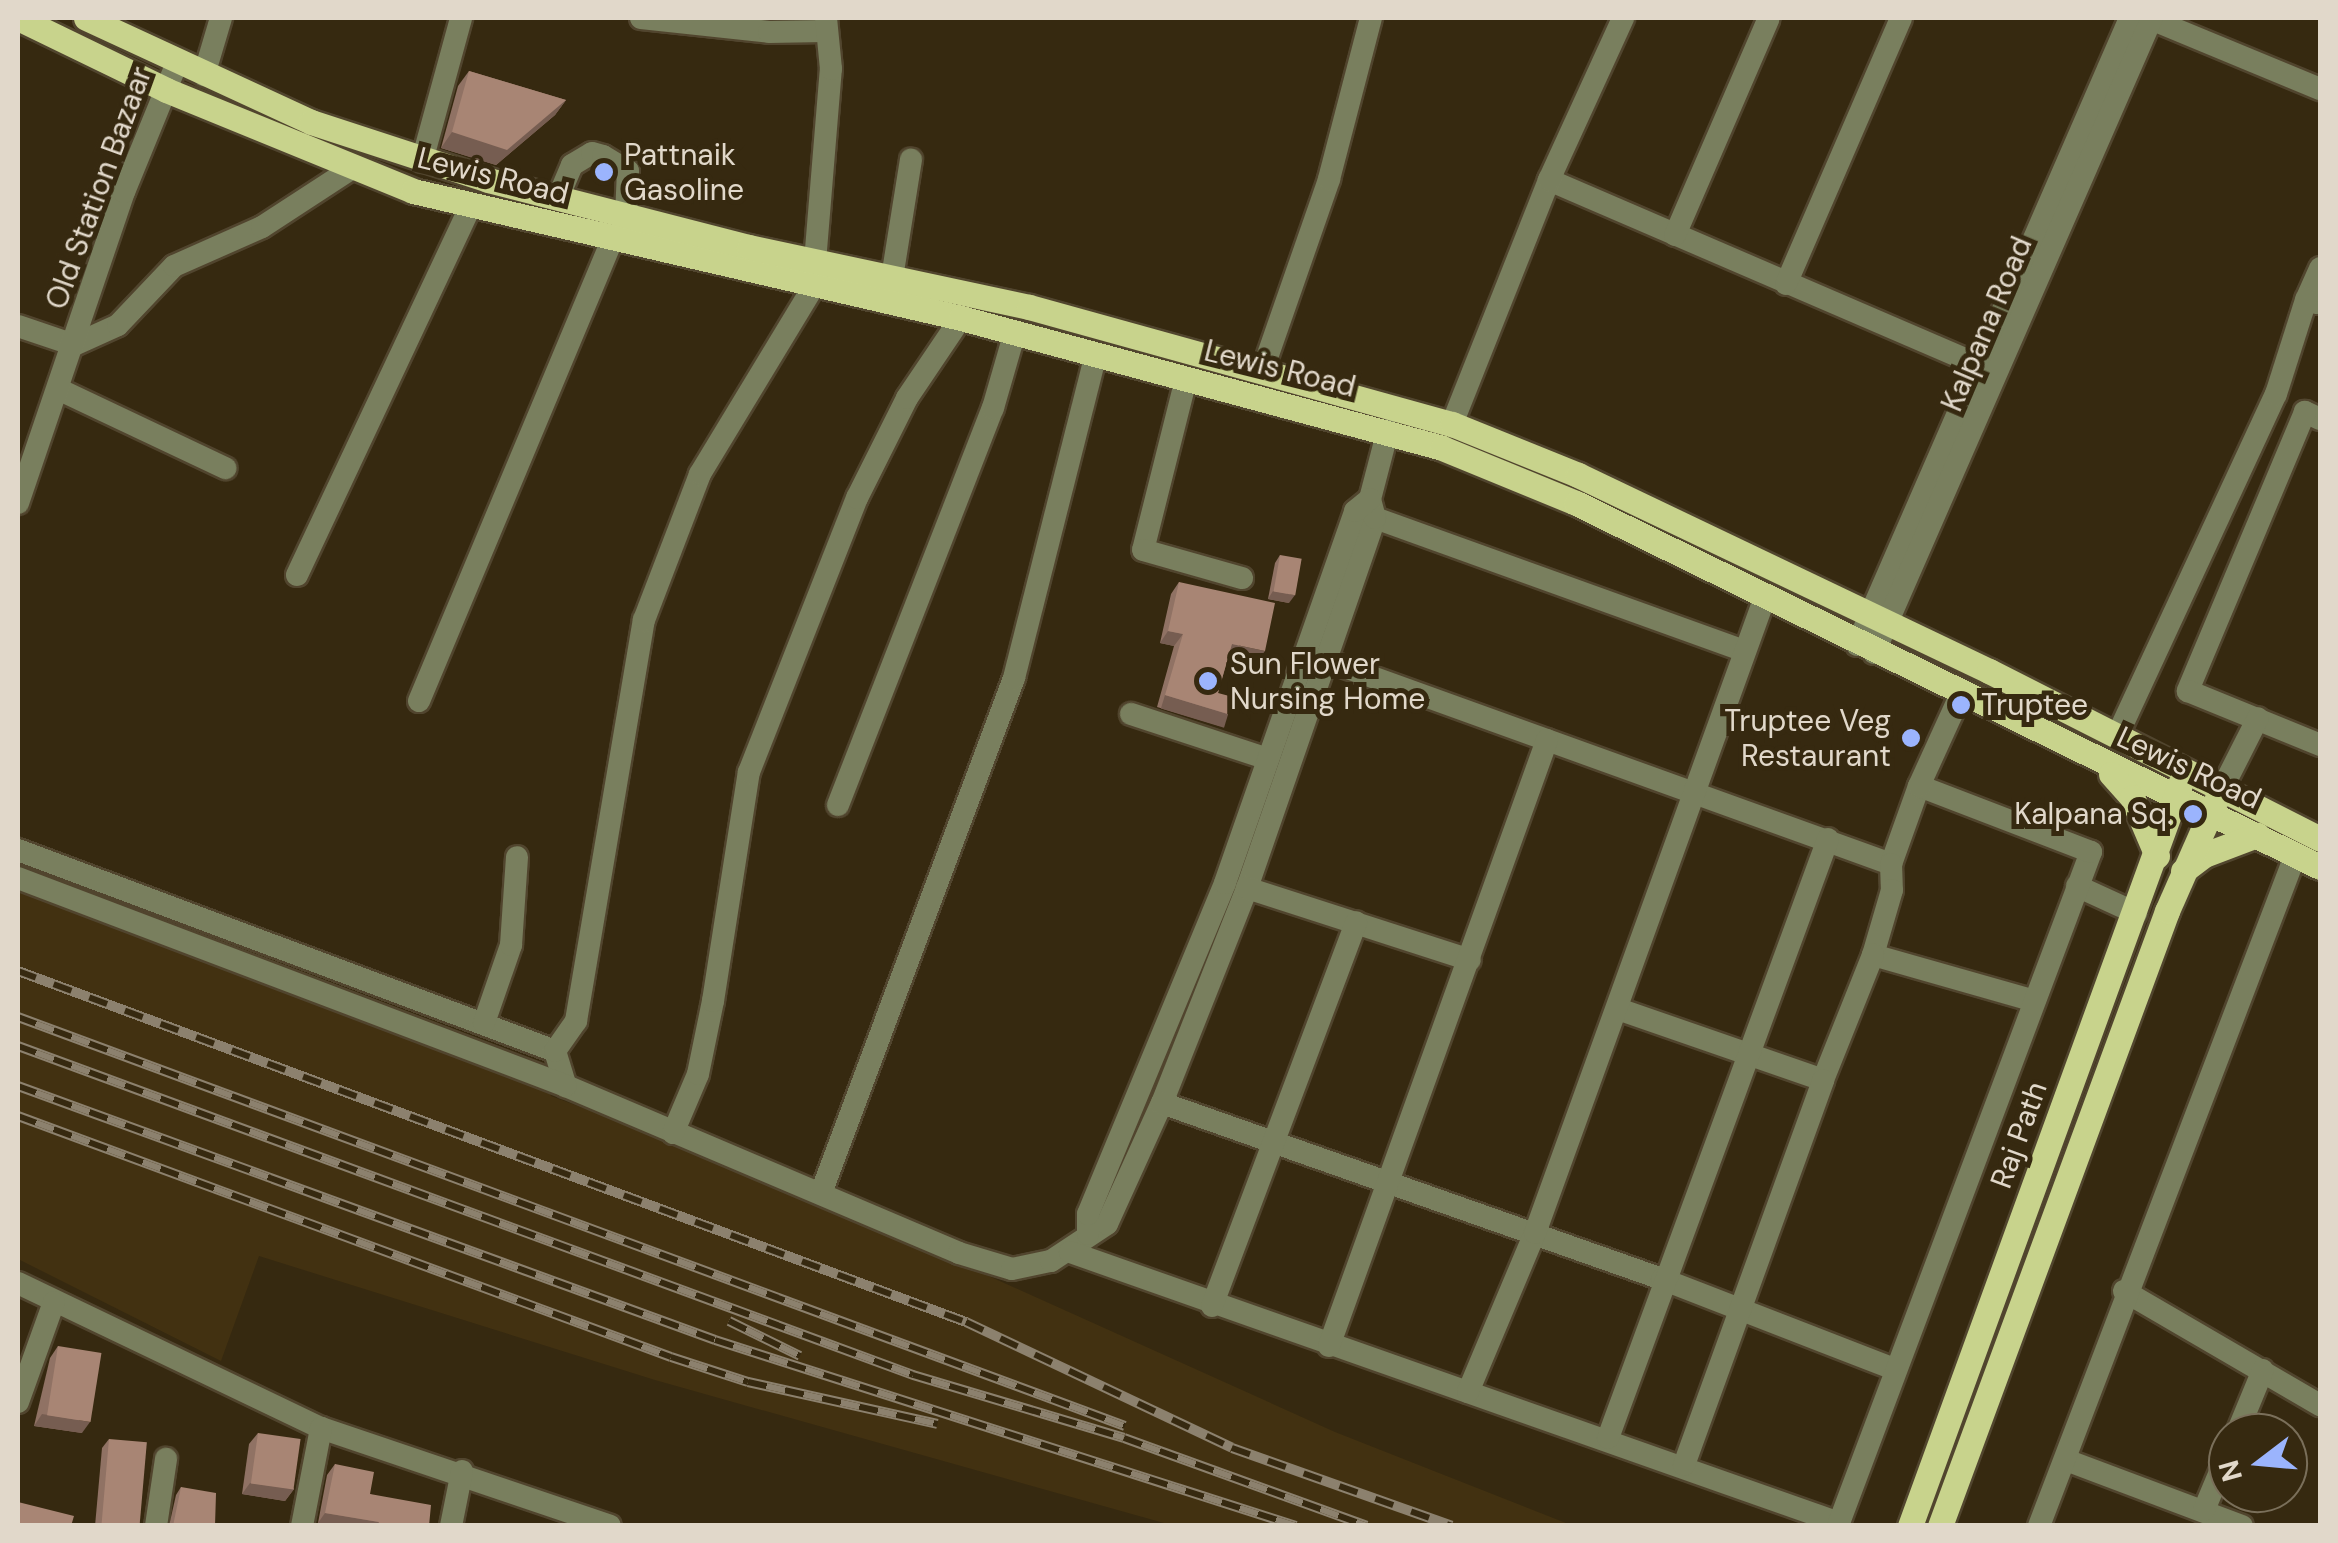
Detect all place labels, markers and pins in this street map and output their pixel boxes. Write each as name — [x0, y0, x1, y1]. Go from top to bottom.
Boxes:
place label: Pattnaik Gasoline — [624, 137, 744, 208]
marker: Pattnaik Gasoline — [593, 161, 615, 183]
place label: Sun Flower Nursing Home — [1230, 646, 1425, 716]
marker: Sun Flower Nursing Home — [1195, 668, 1221, 694]
place label: Truptee — [1981, 687, 2088, 723]
marker: Truptee — [1950, 694, 1972, 716]
place label: Truptee Veg Restaurant — [1724, 703, 1891, 774]
marker: Truptee Veg Restaurant — [1900, 727, 1922, 749]
place label: Kalpana Sq. — [2014, 796, 2173, 832]
marker: Kalpana Sq. — [2182, 803, 2204, 825]

